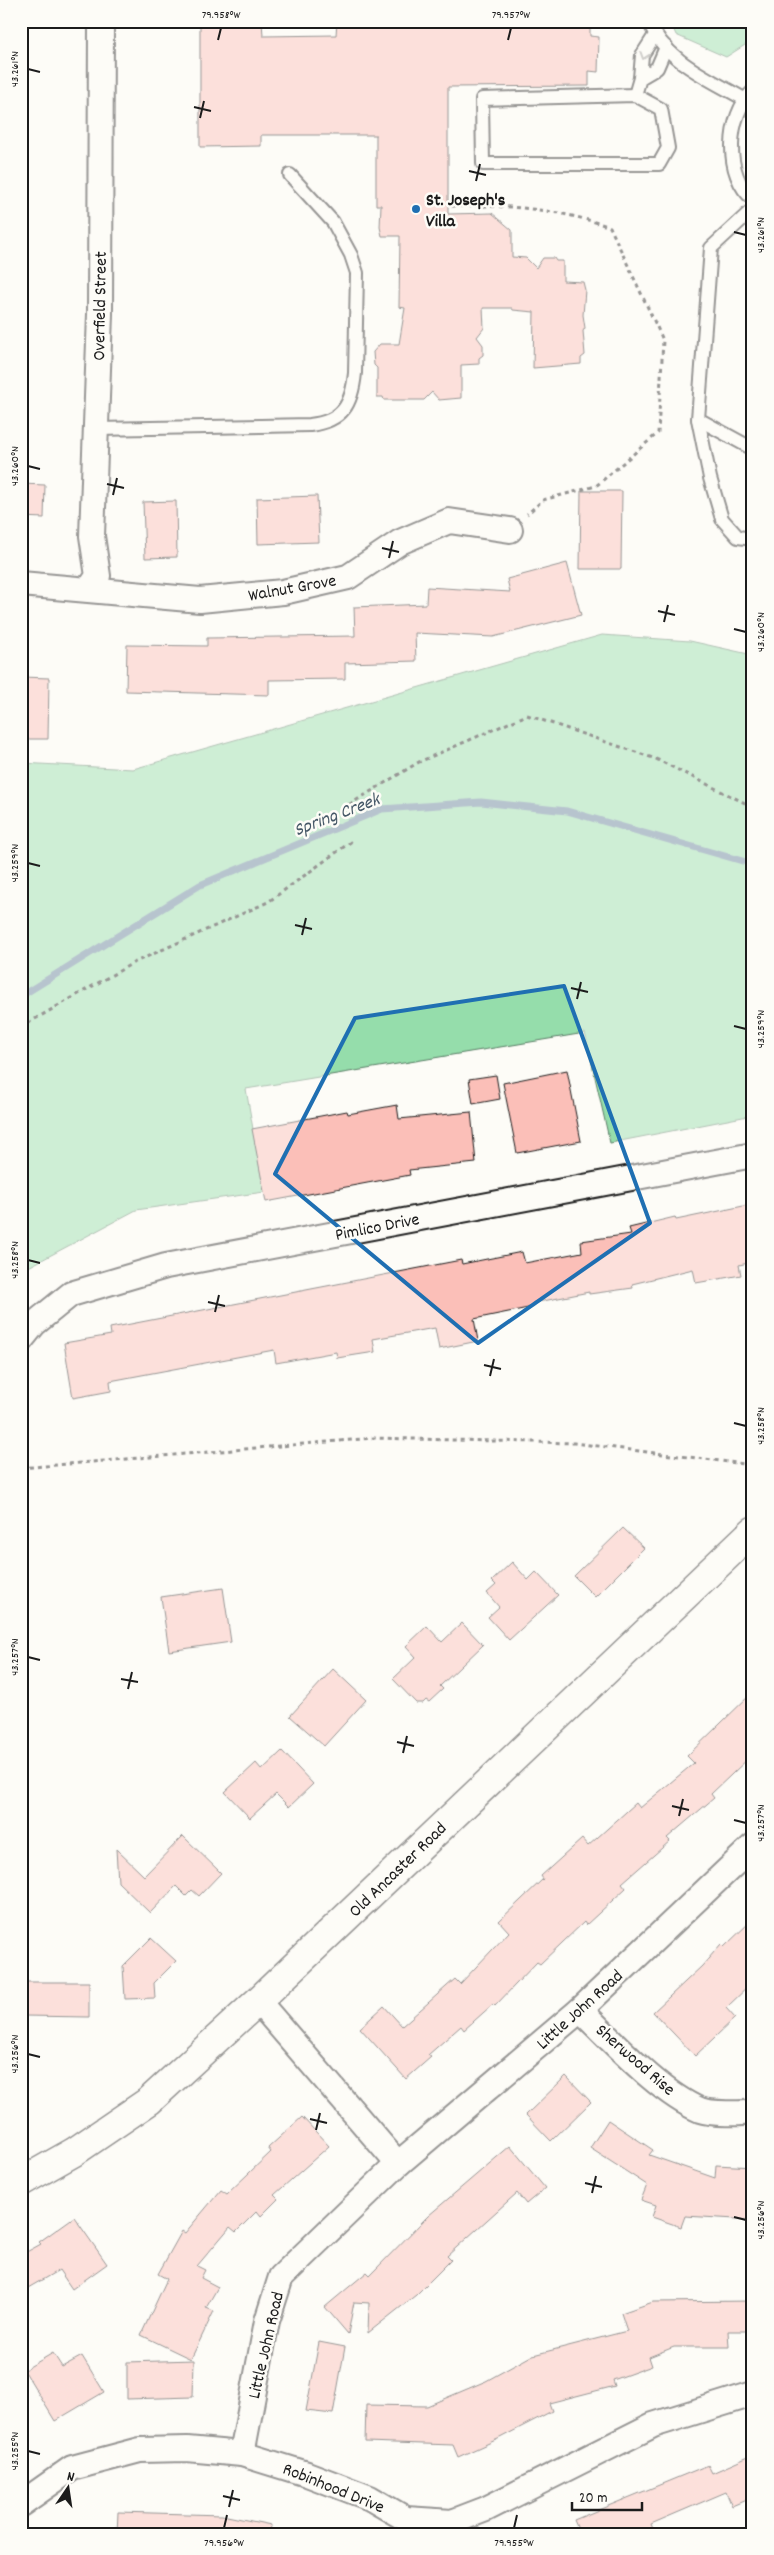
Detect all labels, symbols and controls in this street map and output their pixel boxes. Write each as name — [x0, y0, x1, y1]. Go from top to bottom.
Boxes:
text: 79.958°W — [202, 7, 240, 24]
text: 79.957°W — [492, 7, 530, 24]
text: 43.261°N — [7, 51, 24, 87]
one-way arrow — [640, 51, 650, 60]
place label: St. Joseph's Villa — [426, 189, 506, 235]
marker: St. Joseph's Villa — [410, 203, 422, 215]
text: 43.261°N — [753, 217, 770, 253]
street label: Overfield Street — [88, 251, 115, 361]
text: 43.260°N — [7, 446, 24, 486]
street label: Walnut Grove — [246, 569, 339, 610]
text: 43.260°N — [753, 612, 770, 652]
water label: Spring Creek — [290, 787, 386, 845]
text: 43.259°N — [7, 844, 24, 882]
text: 43.259°N — [753, 1010, 770, 1048]
street label: Pimlico Drive — [333, 1208, 422, 1249]
text: 43.258°N — [7, 1241, 24, 1279]
text: 43.258°N — [753, 1407, 770, 1445]
text: 43.257°N — [7, 1638, 24, 1676]
text: 43.257°N — [753, 1804, 770, 1842]
street label: Old Ancaster Road — [344, 1817, 453, 1924]
street label: Little John Road — [532, 1965, 630, 2057]
street label: Sherwood Rise — [589, 2019, 680, 2103]
text: 43.256°N — [7, 2035, 24, 2073]
text: 43.256°N — [753, 2201, 770, 2239]
street label: Little John Road — [243, 2290, 292, 2402]
text: 43.255°N — [7, 2432, 24, 2470]
street label: Robinhood Drive — [278, 2458, 388, 2521]
north arrow — [42, 2462, 92, 2512]
text: N — [65, 2467, 76, 2488]
scale bar — [572, 2480, 642, 2512]
text: 20 m — [579, 2488, 607, 2510]
text: 79.956°W — [204, 2535, 244, 2552]
text: 79.955°W — [494, 2535, 534, 2552]

